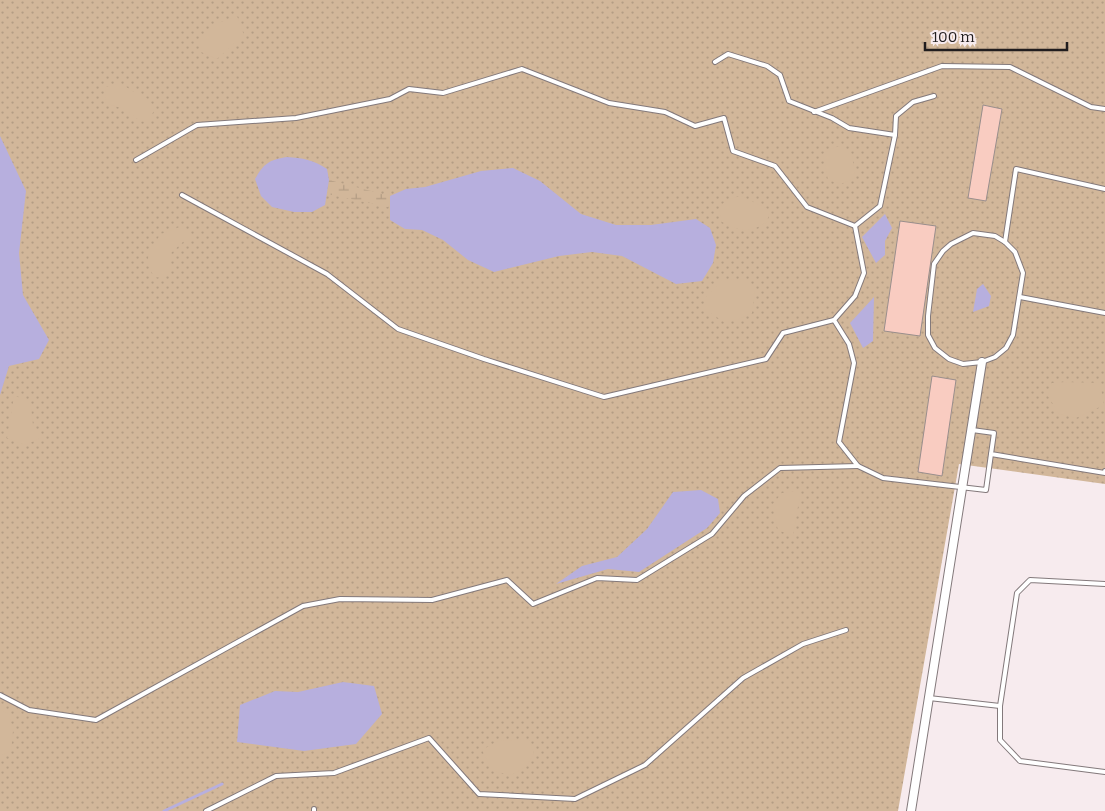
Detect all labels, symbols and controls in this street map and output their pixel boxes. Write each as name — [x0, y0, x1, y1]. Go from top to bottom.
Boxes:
scale bar — [925, 20, 1068, 52]
text: 100 m — [932, 28, 975, 46]

